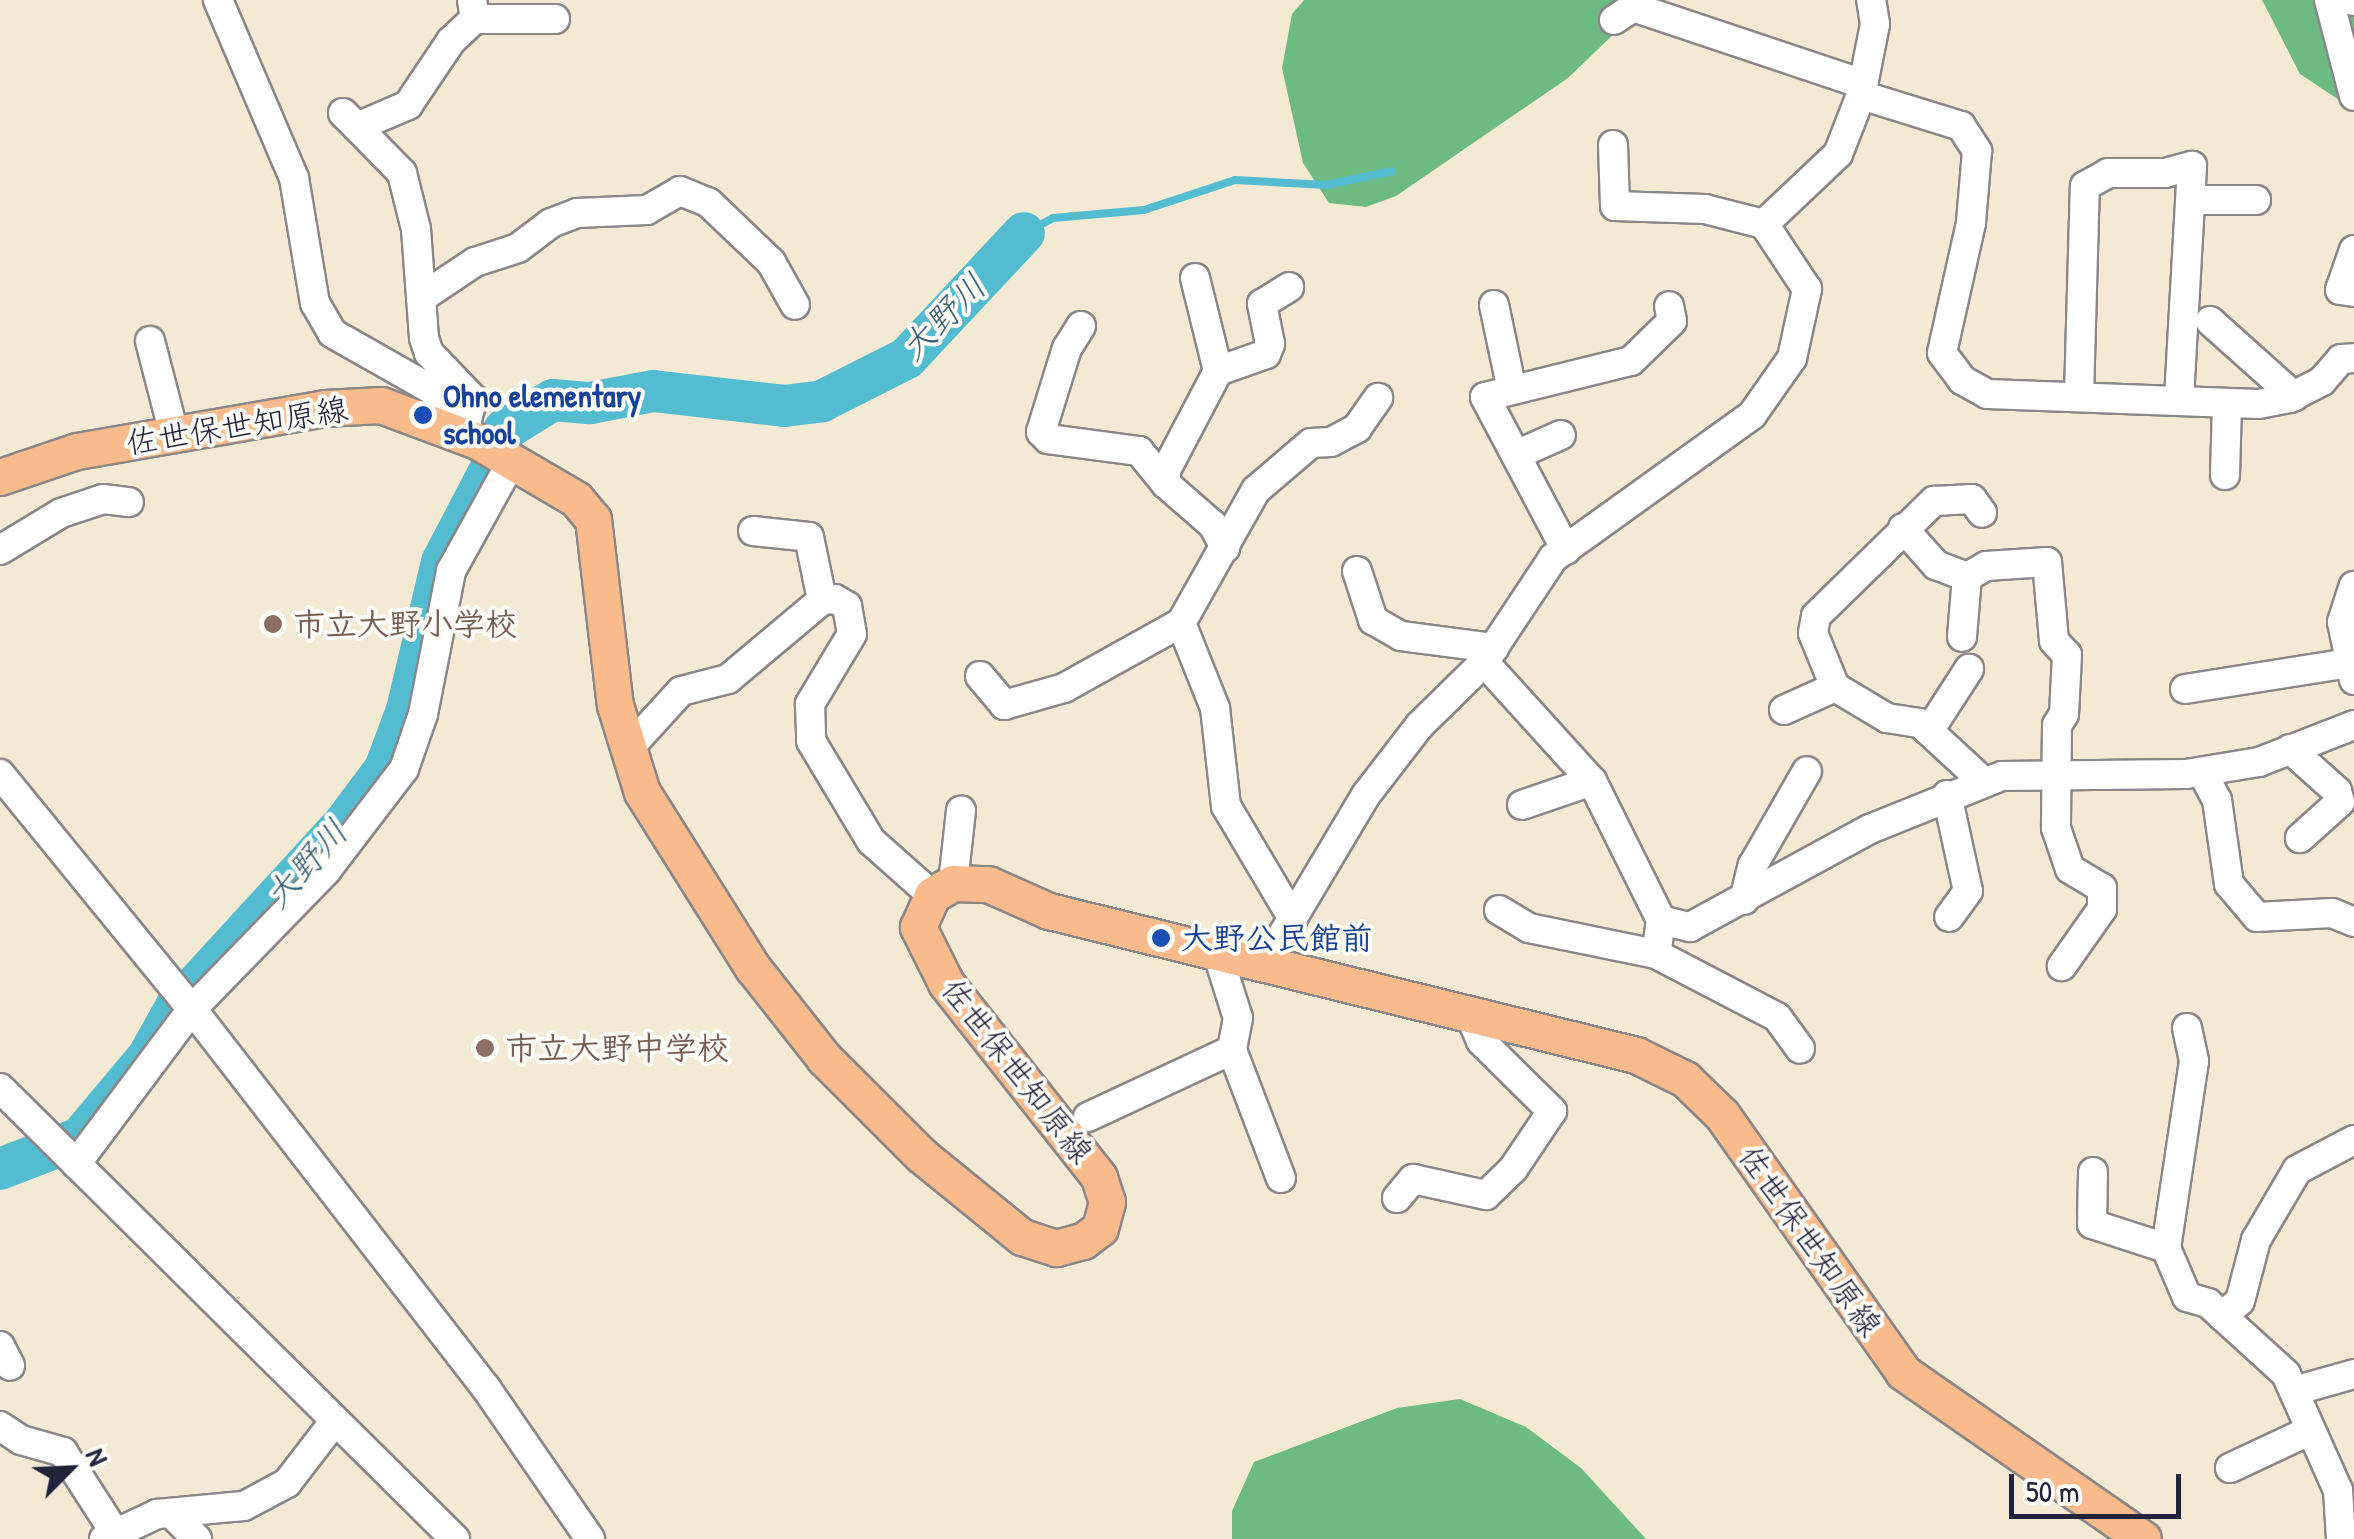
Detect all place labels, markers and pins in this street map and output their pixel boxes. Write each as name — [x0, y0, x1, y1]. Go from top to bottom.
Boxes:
place label: Ohno elementary school — [443, 378, 641, 453]
marker: Ohno elementary school — [412, 404, 434, 426]
place label: 市立大野小学校 — [293, 605, 517, 643]
marker: 市立大野小学校 — [262, 613, 284, 635]
place label: 大野公民館前 — [1181, 919, 1373, 957]
marker: 大野公民館前 — [1150, 927, 1172, 949]
place label: 市立大野中学校 — [505, 1029, 729, 1067]
marker: 市立大野中学校 — [474, 1037, 496, 1059]

